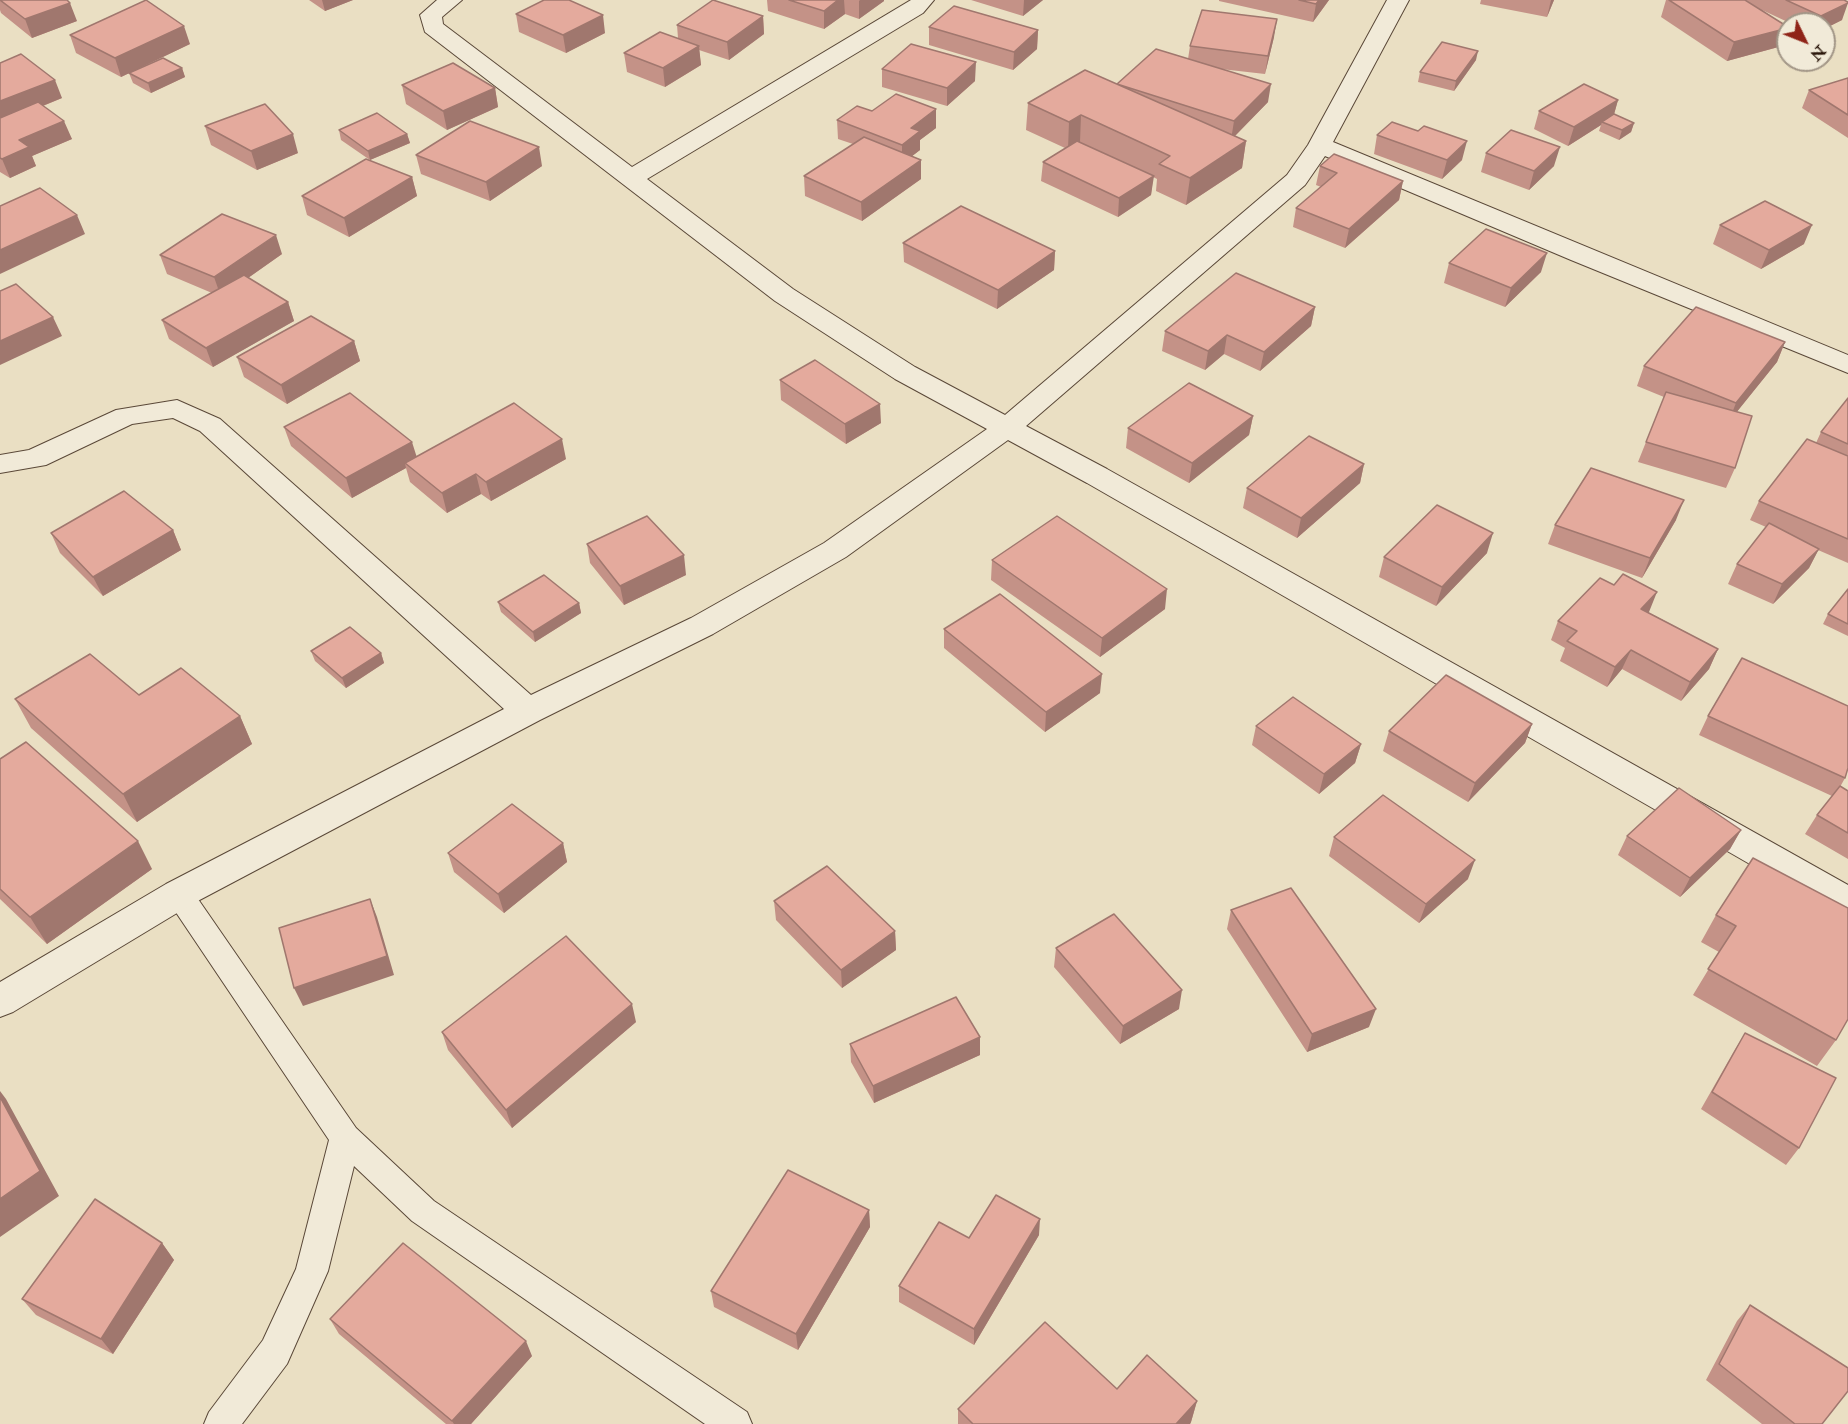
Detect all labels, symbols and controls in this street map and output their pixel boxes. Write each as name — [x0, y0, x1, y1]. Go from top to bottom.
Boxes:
north arrow — [1776, 12, 1836, 72]
text: N — [1806, 41, 1830, 65]

